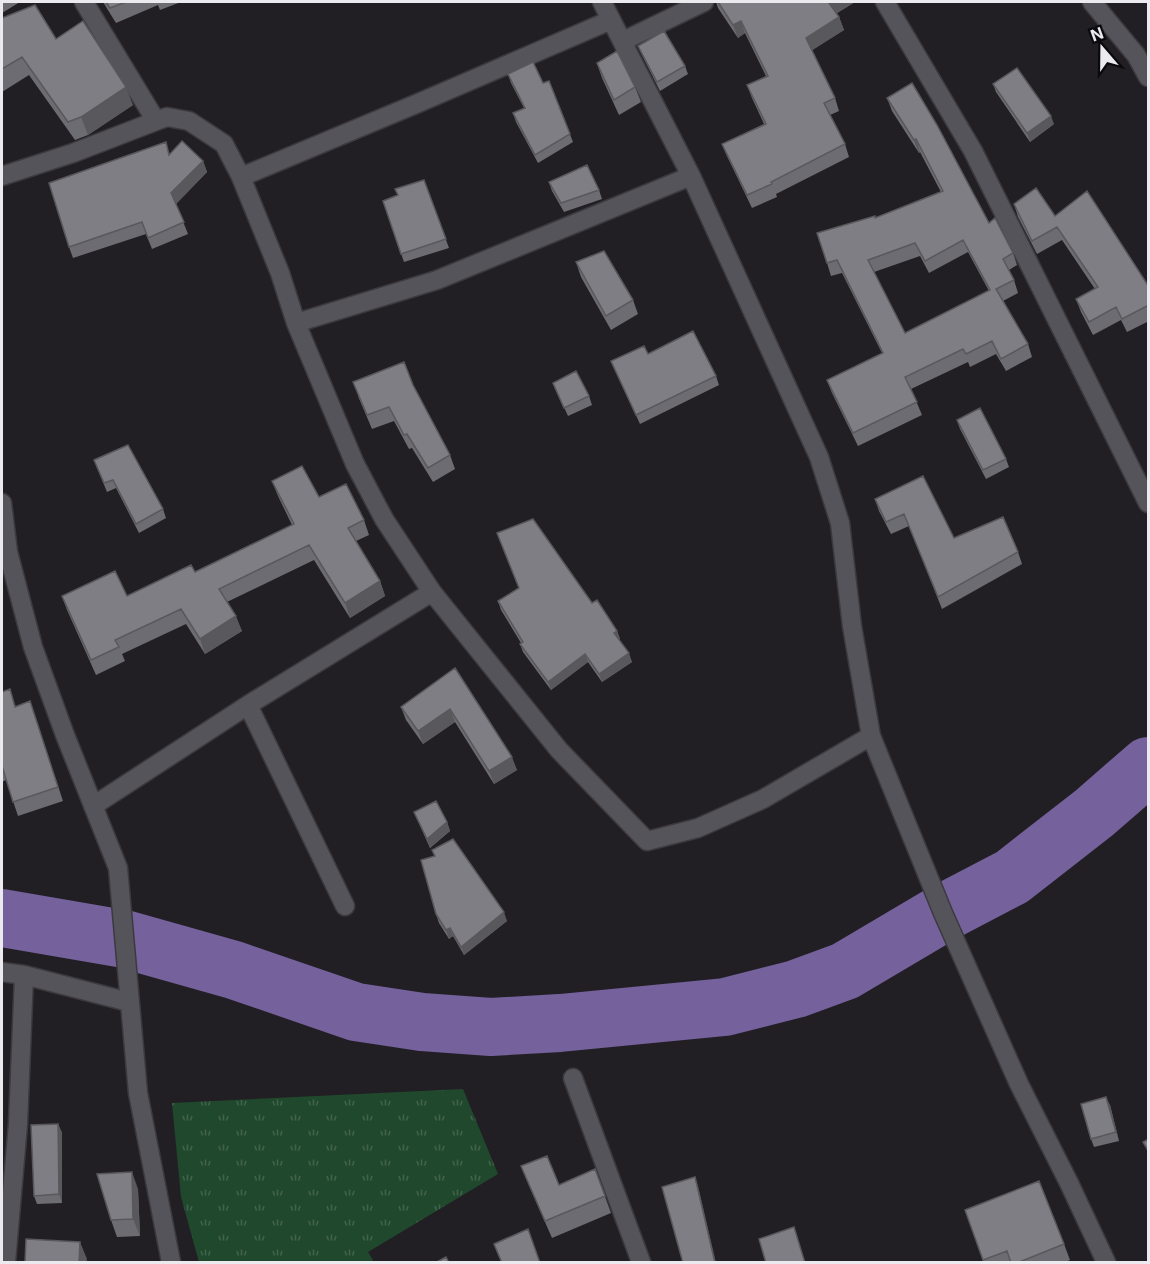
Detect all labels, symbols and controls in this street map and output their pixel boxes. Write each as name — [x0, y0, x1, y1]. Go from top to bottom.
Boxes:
north arrow — [1072, 18, 1132, 78]
text: N — [1088, 22, 1106, 45]

